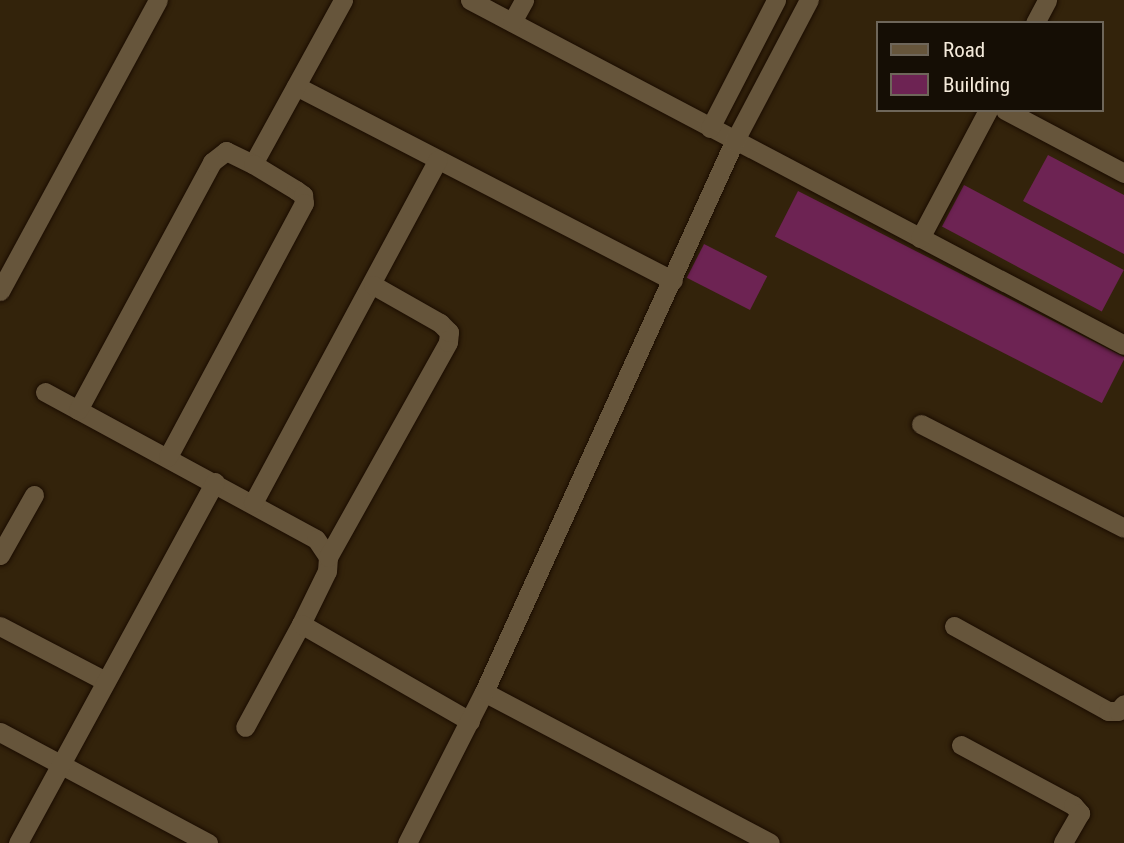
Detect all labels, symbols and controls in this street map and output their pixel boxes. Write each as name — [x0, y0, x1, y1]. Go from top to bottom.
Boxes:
legend — [876, 21, 1103, 112]
text: Road — [943, 38, 985, 62]
text: Building — [943, 73, 1010, 97]

